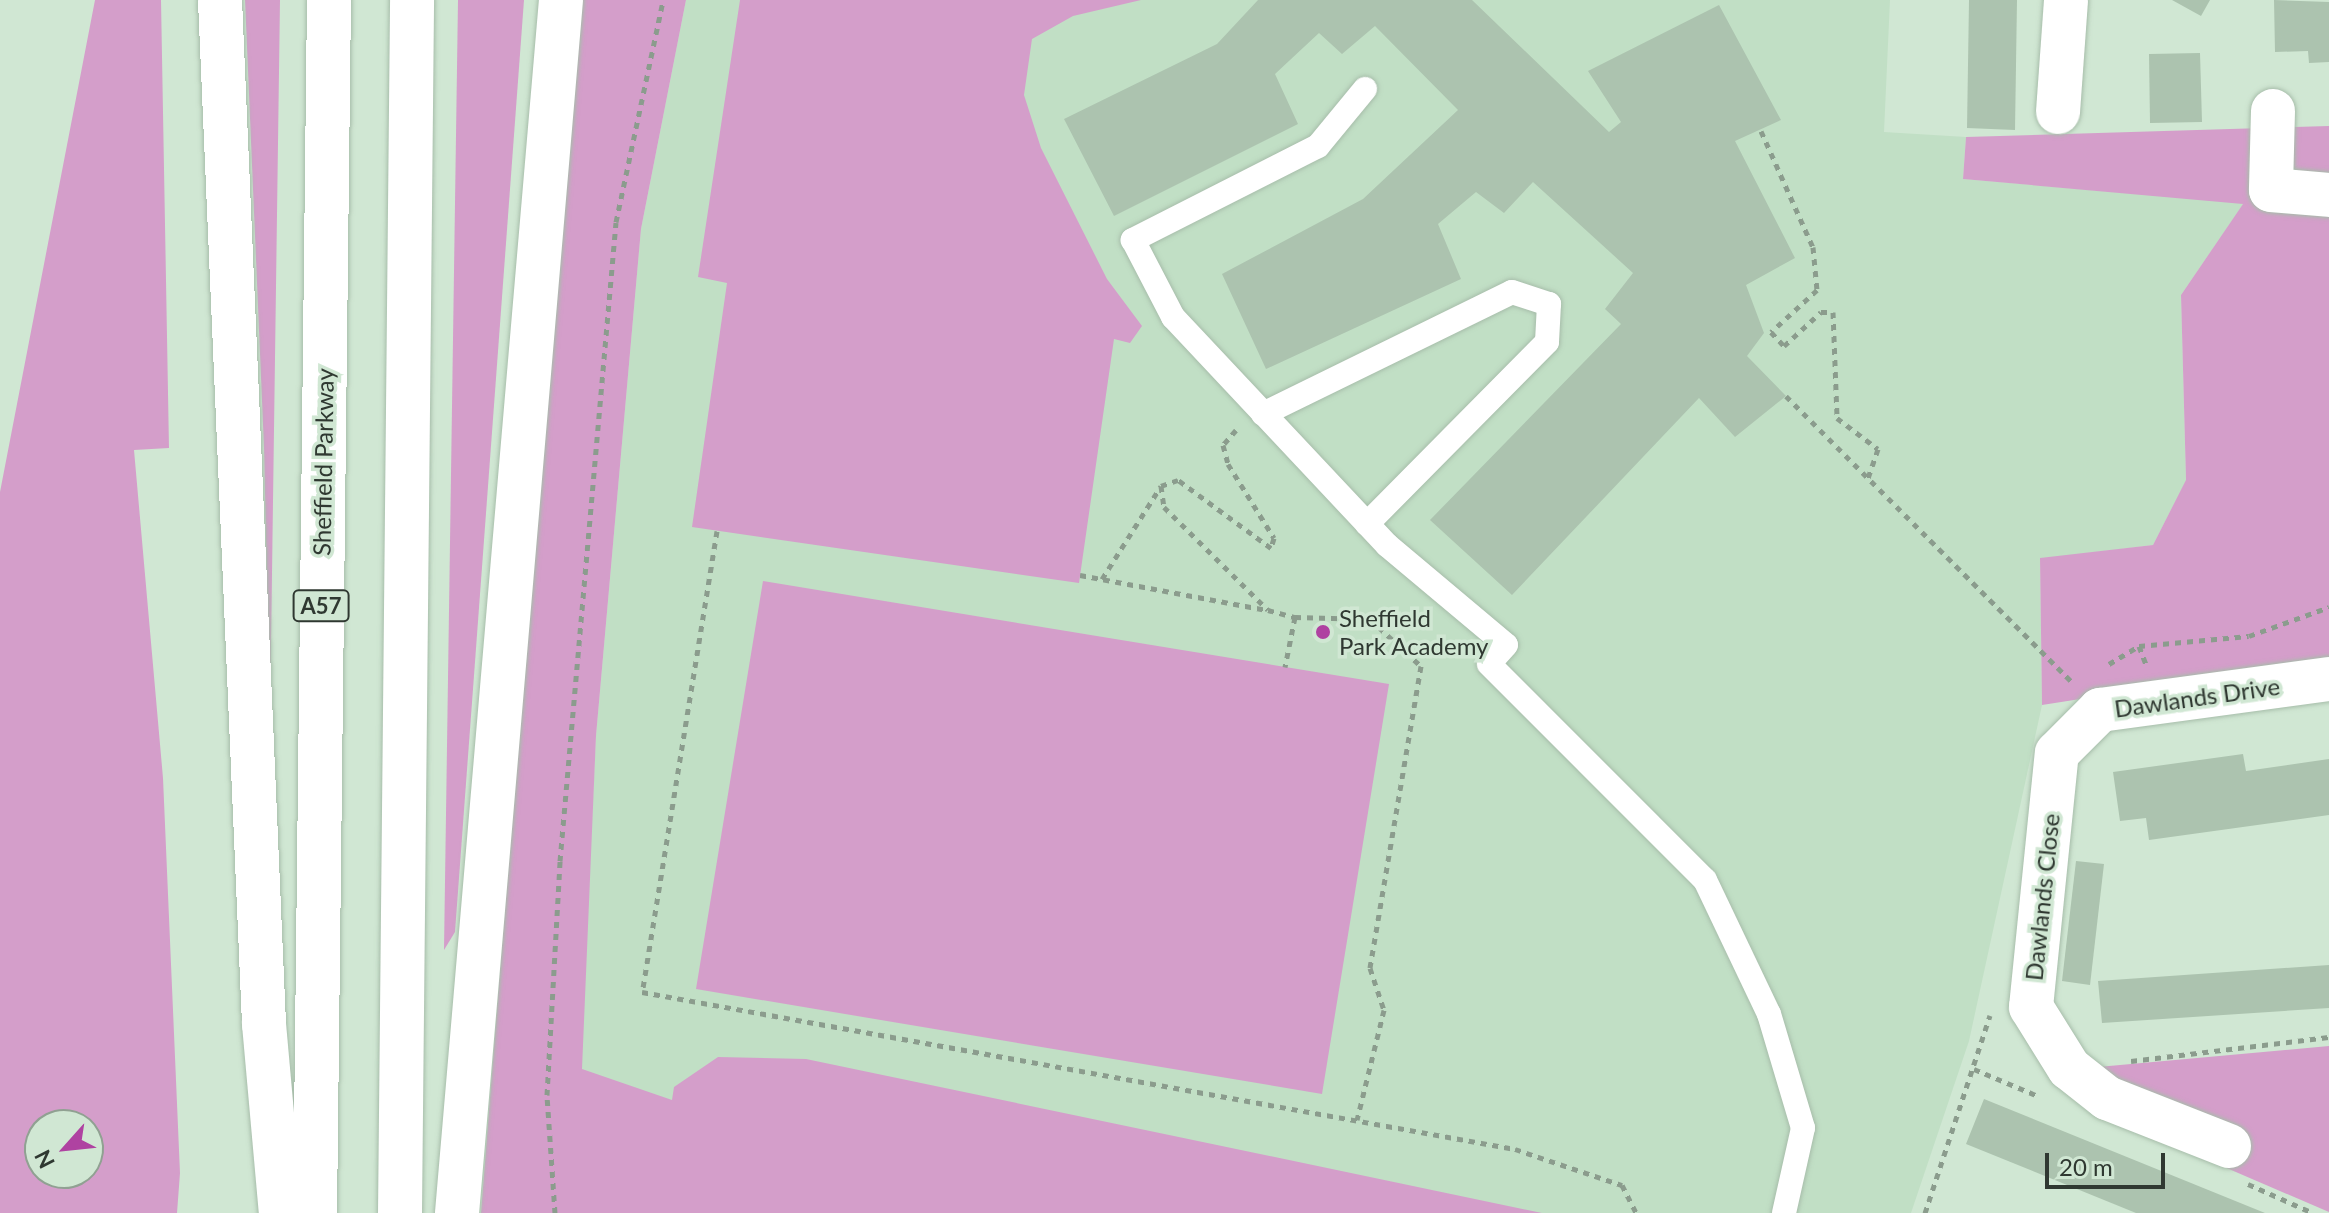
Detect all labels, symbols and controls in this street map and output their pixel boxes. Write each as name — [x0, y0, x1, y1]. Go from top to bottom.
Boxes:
street label: Sheffield Parkway — [307, 368, 339, 556]
road number: A57 — [291, 588, 351, 624]
place label: Sheffield Park Academy — [1339, 604, 1489, 660]
marker: Sheffield Park Academy — [1314, 623, 1332, 641]
street label: Dawlands Drive — [2112, 671, 2282, 723]
street label: Dawlands Close — [2019, 812, 2065, 982]
north arrow — [24, 1109, 104, 1189]
scale bar — [2049, 1137, 2169, 1187]
text: N — [28, 1146, 60, 1173]
text: 20 m — [2059, 1152, 2113, 1181]

